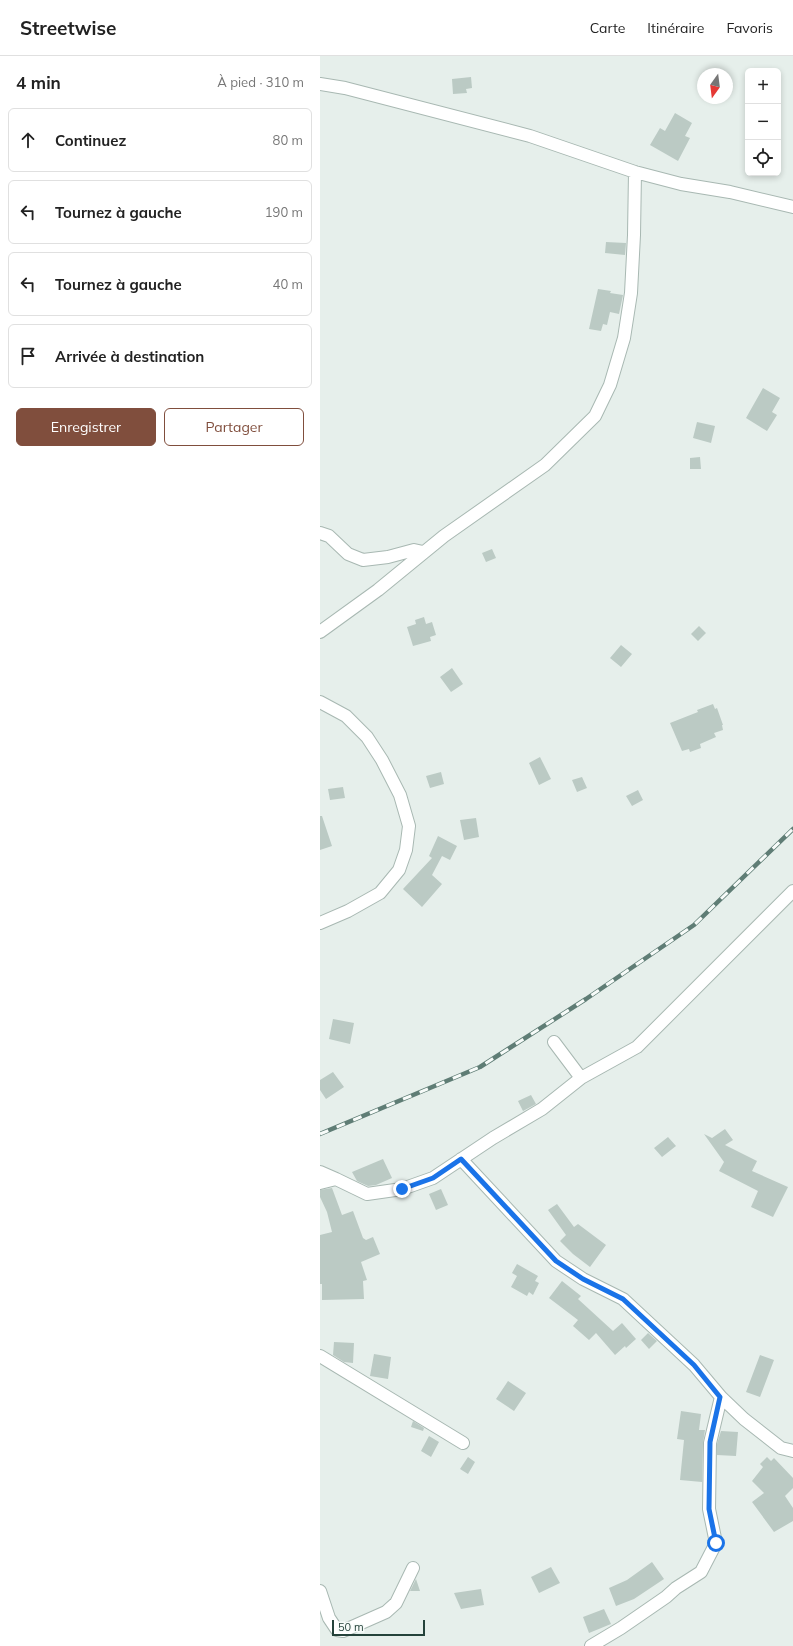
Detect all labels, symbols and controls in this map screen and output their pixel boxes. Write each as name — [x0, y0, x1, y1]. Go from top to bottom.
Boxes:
text: Streetwise — [20, 16, 116, 40]
text: Carte — [590, 19, 625, 37]
text: Itinéraire — [647, 19, 704, 37]
text: Favoris — [726, 19, 773, 37]
north arrow — [697, 68, 733, 104]
map controls — [745, 68, 781, 176]
button: + — [745, 68, 781, 104]
text: 4 min — [16, 72, 61, 93]
text: À pied · 310 m — [217, 74, 304, 90]
button: − — [745, 104, 781, 140]
icon: ahead — [17, 129, 39, 151]
text: Continuez — [55, 131, 126, 150]
text: 80 m — [273, 132, 303, 148]
button: locate — [745, 140, 781, 176]
icon: left — [17, 201, 39, 223]
text: Tournez à gauche — [55, 203, 182, 222]
text: 190 m — [265, 204, 303, 220]
icon: left — [17, 273, 39, 295]
text: Tournez à gauche — [55, 275, 182, 294]
text: 40 m — [273, 276, 303, 292]
icon: arrive — [17, 345, 39, 367]
text: Arrivée à destination — [55, 347, 204, 366]
button: Enregistrer — [16, 408, 156, 446]
button: Partager — [164, 408, 304, 446]
route end — [393, 1180, 411, 1198]
route start — [707, 1534, 725, 1552]
scale bar — [332, 1618, 425, 1637]
text: 50 m — [338, 1620, 364, 1634]

